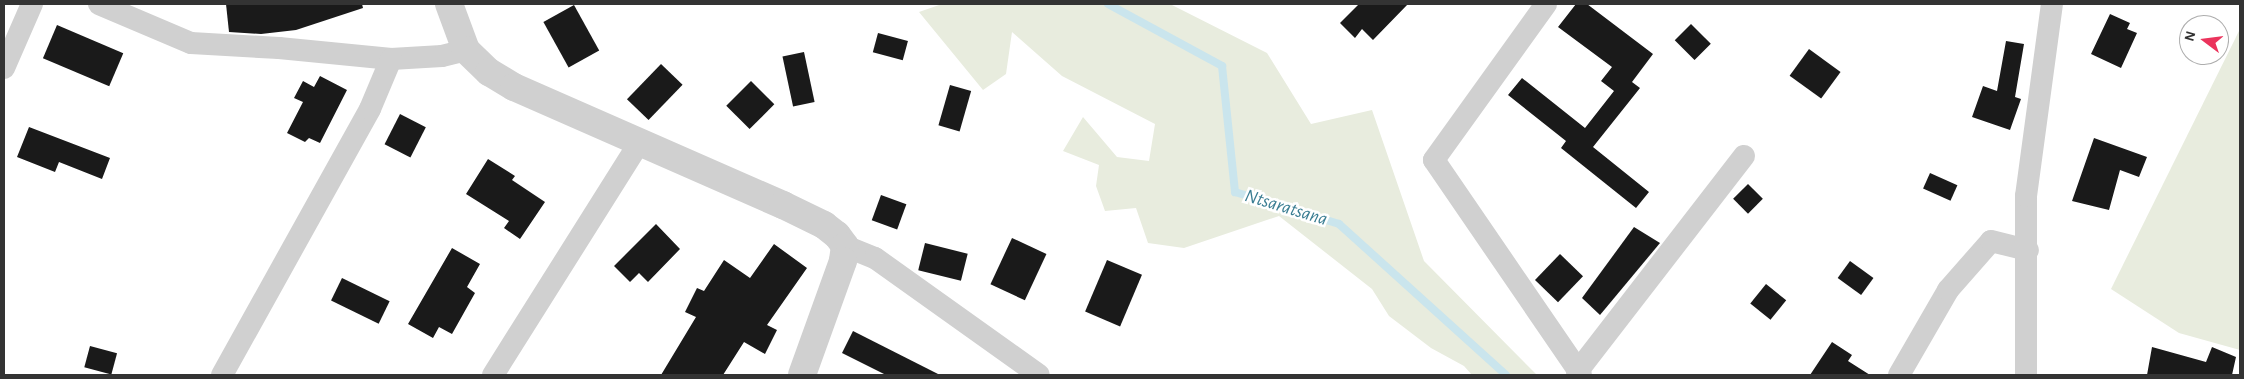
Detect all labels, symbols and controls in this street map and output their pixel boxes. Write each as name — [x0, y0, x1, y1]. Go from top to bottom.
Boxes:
north arrow — [2179, 15, 2229, 65]
text: N — [2182, 30, 2198, 43]
water label: Ntsaratsana — [1242, 185, 1330, 231]

